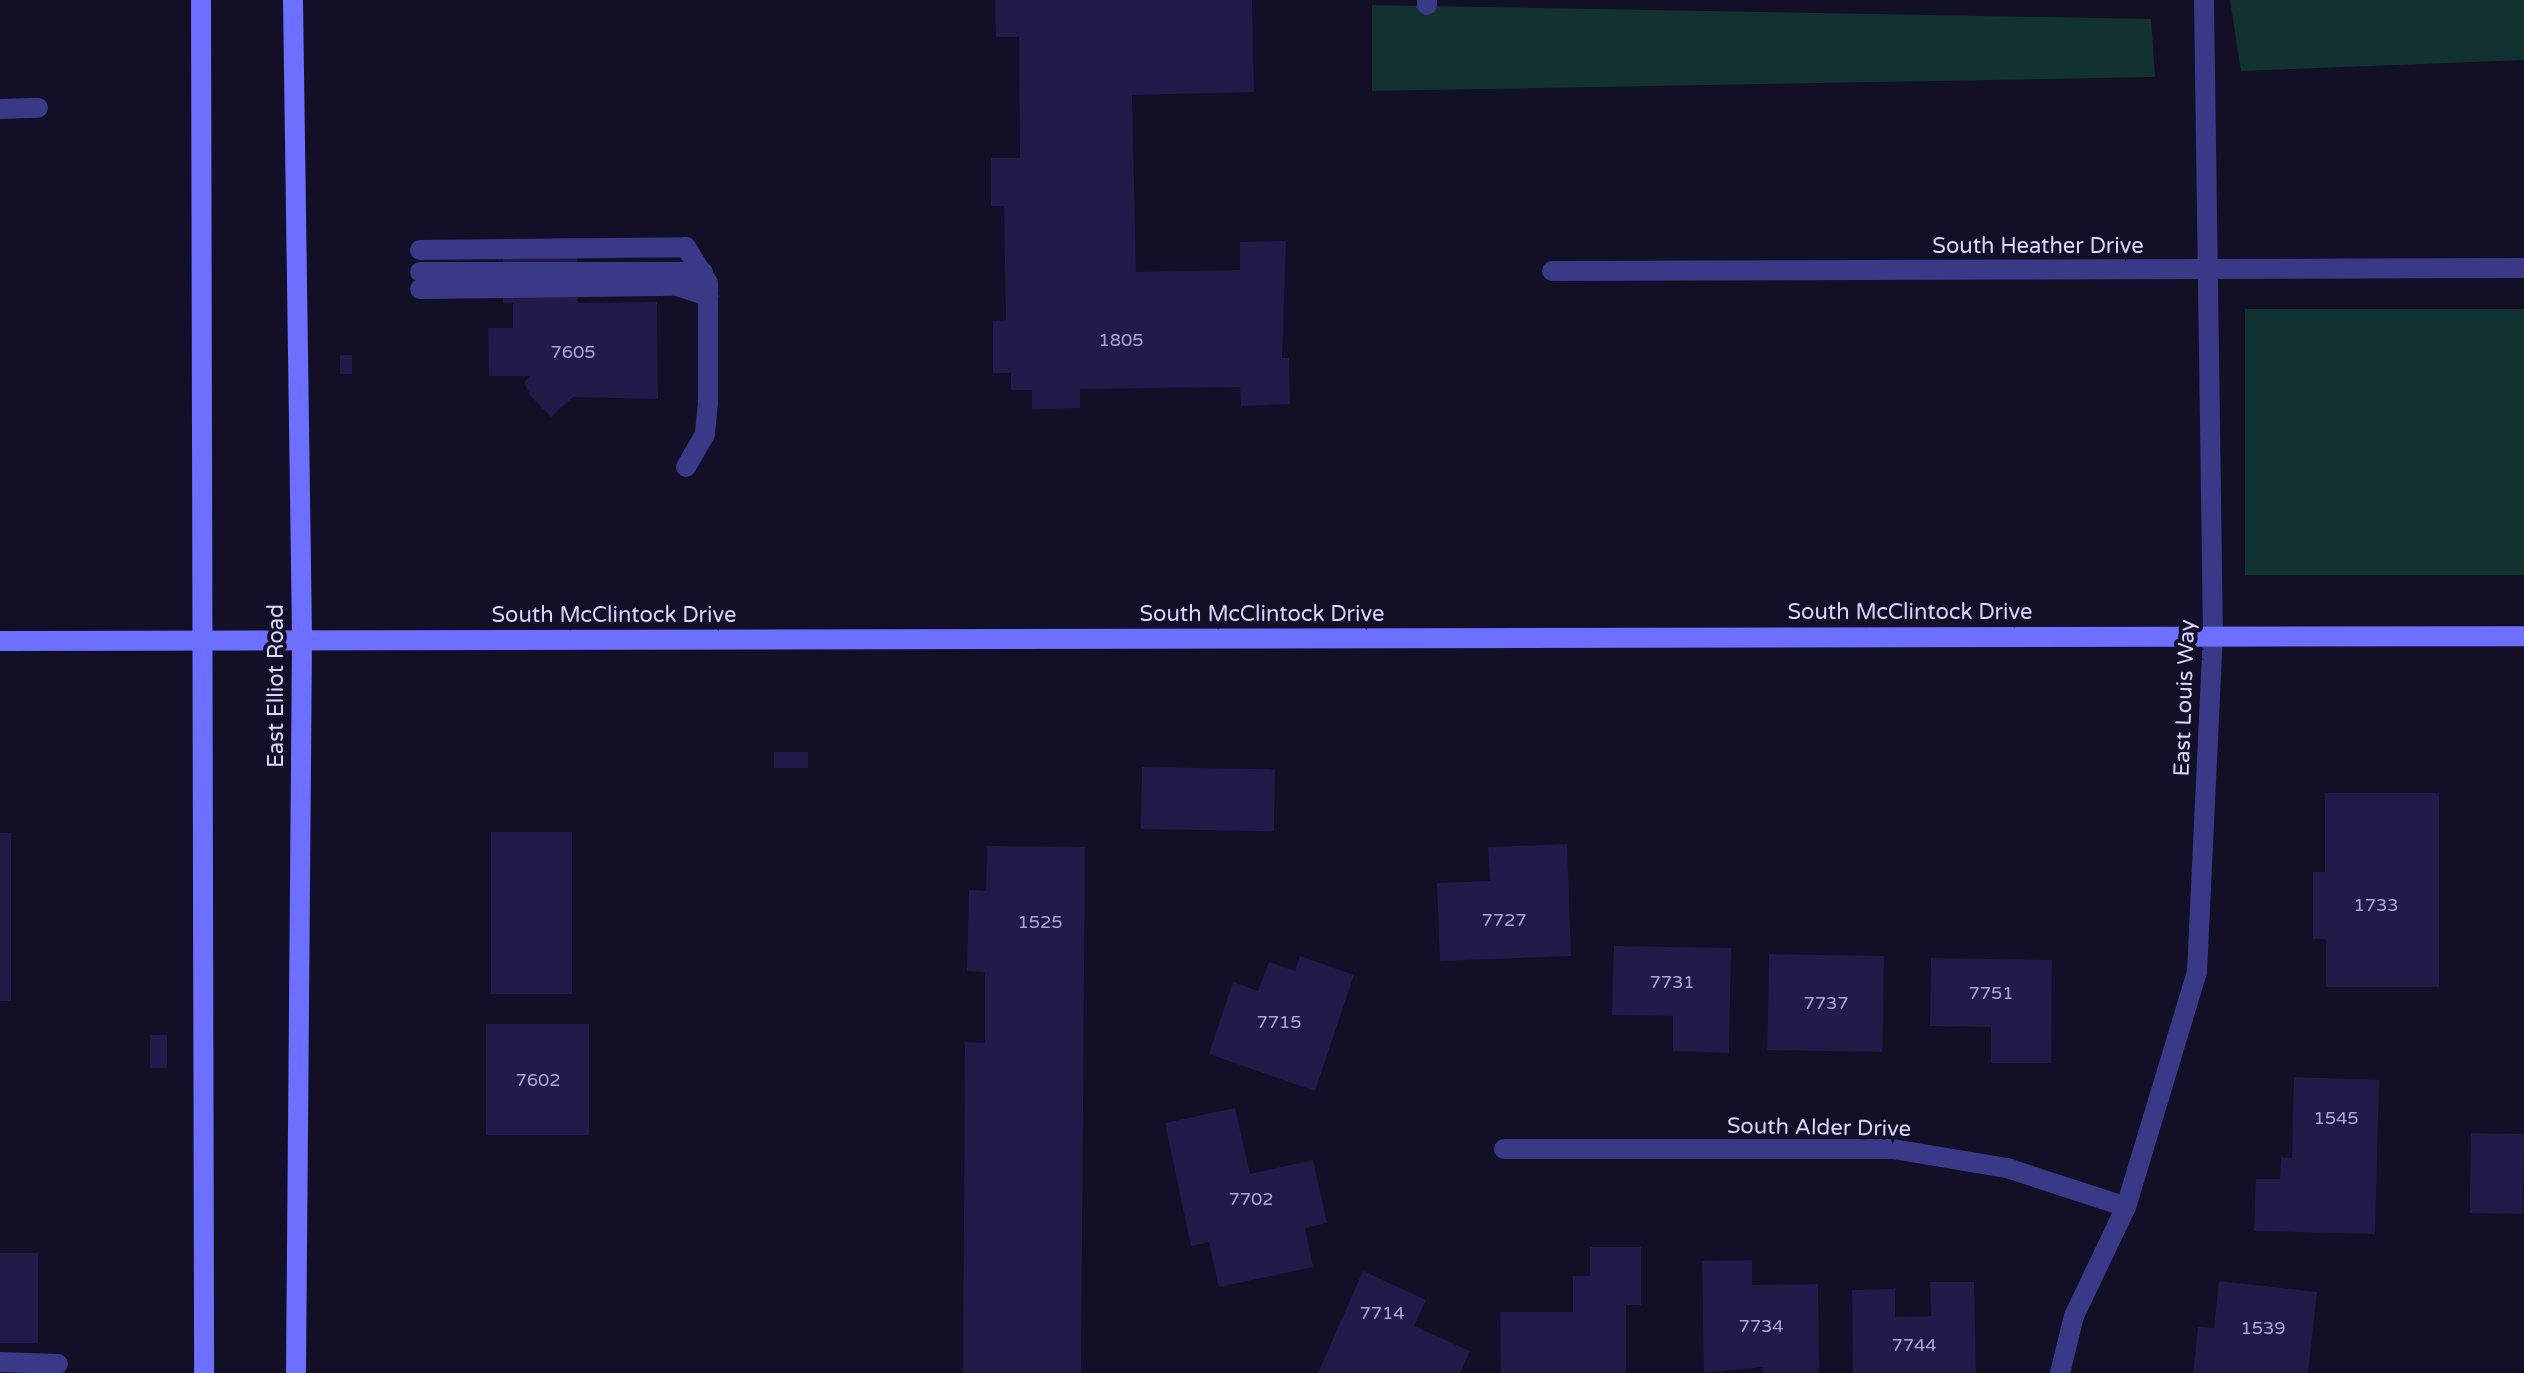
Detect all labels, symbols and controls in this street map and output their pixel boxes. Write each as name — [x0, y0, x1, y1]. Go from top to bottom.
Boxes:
street label: South Heather Drive — [1932, 234, 2144, 260]
house number: 1805 — [1098, 329, 1144, 351]
house number: 7605 — [550, 341, 596, 363]
street label: South McClintock Drive — [1788, 600, 2032, 626]
street label: South McClintock Drive — [1140, 602, 1384, 628]
street label: South McClintock Drive — [492, 603, 736, 629]
street label: East Elliot Road — [264, 604, 290, 768]
street label: East Louis Way — [2169, 619, 2201, 777]
house number: 1733 — [2353, 894, 2399, 916]
house number: 7727 — [1481, 909, 1527, 931]
house number: 1525 — [1017, 911, 1063, 933]
house number: 7731 — [1649, 971, 1695, 993]
house number: 7751 — [1968, 982, 2014, 1004]
house number: 7737 — [1803, 992, 1849, 1014]
house number: 7715 — [1256, 1011, 1302, 1033]
house number: 7602 — [515, 1069, 561, 1091]
house number: 1545 — [2313, 1107, 2359, 1129]
street label: South Alder Drive — [1727, 1113, 1911, 1143]
house number: 7702 — [1228, 1188, 1274, 1210]
house number: 7714 — [1359, 1302, 1405, 1324]
house number: 7734 — [1738, 1315, 1784, 1337]
house number: 1539 — [2240, 1317, 2286, 1339]
house number: 7744 — [1891, 1334, 1937, 1356]

